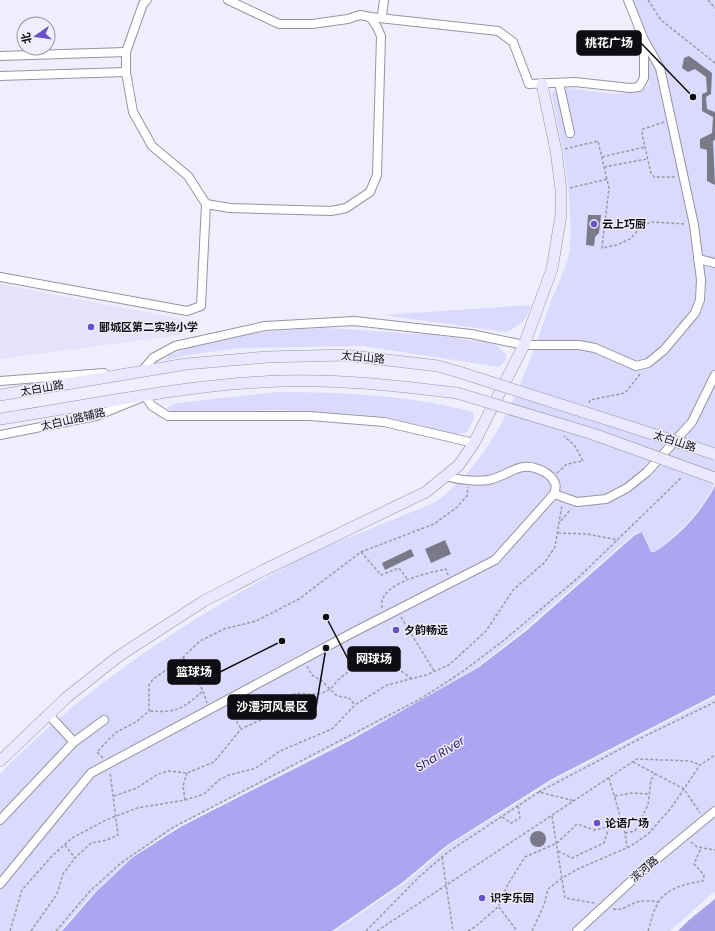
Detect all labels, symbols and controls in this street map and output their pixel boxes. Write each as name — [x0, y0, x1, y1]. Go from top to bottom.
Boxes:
north arrow — [16, 16, 56, 56]
text: 北 — [17, 31, 35, 45]
callout: 桃花广场 — [577, 31, 641, 55]
text: 桃花广场 — [585, 34, 633, 51]
place label: 云上巧厨 — [602, 216, 646, 232]
marker: 云上巧厨 — [589, 219, 599, 229]
place label: 郾城区第二实验小学 — [99, 319, 198, 335]
marker: 郾城区第二实验小学 — [86, 322, 96, 332]
street label: 太白山路 — [340, 347, 386, 367]
street label: 太白山路 — [19, 376, 65, 400]
street label: 太白山路辅路 — [39, 404, 107, 434]
street label: 太白山路 — [652, 427, 698, 455]
place label: 夕韵畅远 — [404, 622, 448, 638]
marker: 夕韵畅远 — [391, 625, 401, 635]
callout: 网球场 — [348, 647, 400, 671]
text: 网球场 — [356, 650, 392, 667]
callout: 篮球场 — [168, 660, 220, 684]
text: 篮球场 — [176, 663, 212, 680]
callout: 沙澧河风景区 — [228, 695, 316, 719]
text: 沙澧河风景区 — [236, 698, 308, 715]
water label: Sha River — [412, 731, 468, 775]
place label: 论语广场 — [605, 815, 649, 831]
marker: 论语广场 — [592, 818, 602, 828]
street label: 滨河路 — [626, 852, 662, 886]
place label: 识字乐园 — [490, 890, 534, 906]
marker: 识字乐园 — [477, 893, 487, 903]

